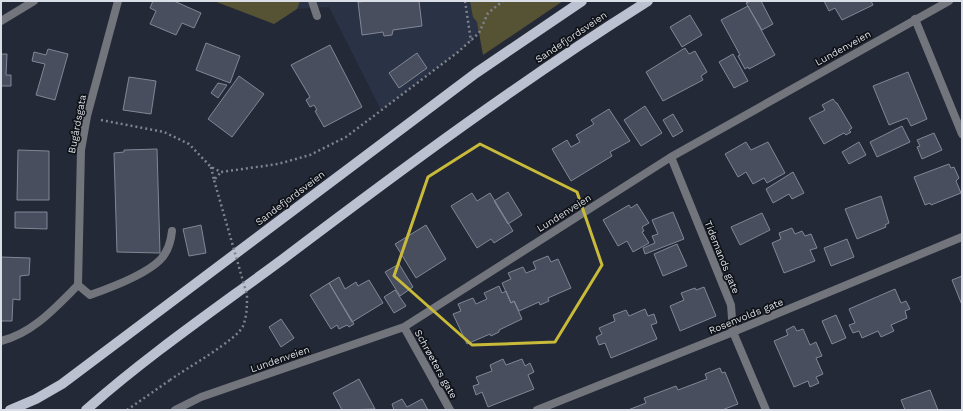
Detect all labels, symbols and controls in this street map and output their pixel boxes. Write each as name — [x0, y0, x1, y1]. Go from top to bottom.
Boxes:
street label: Sandefjordsveien — [533, 9, 609, 65]
street label: Lundenveien — [813, 28, 873, 68]
street label: Bugårdsgata — [66, 93, 88, 154]
street label: Sandefjordsveien — [253, 168, 327, 228]
street label: Lundenveien — [535, 192, 593, 234]
street label: Tidemands gate — [702, 219, 742, 295]
street label: Rosenvolds gate — [707, 296, 785, 336]
street label: Schrøeters gate — [413, 328, 460, 401]
street label: Lundenveien — [249, 344, 311, 374]

